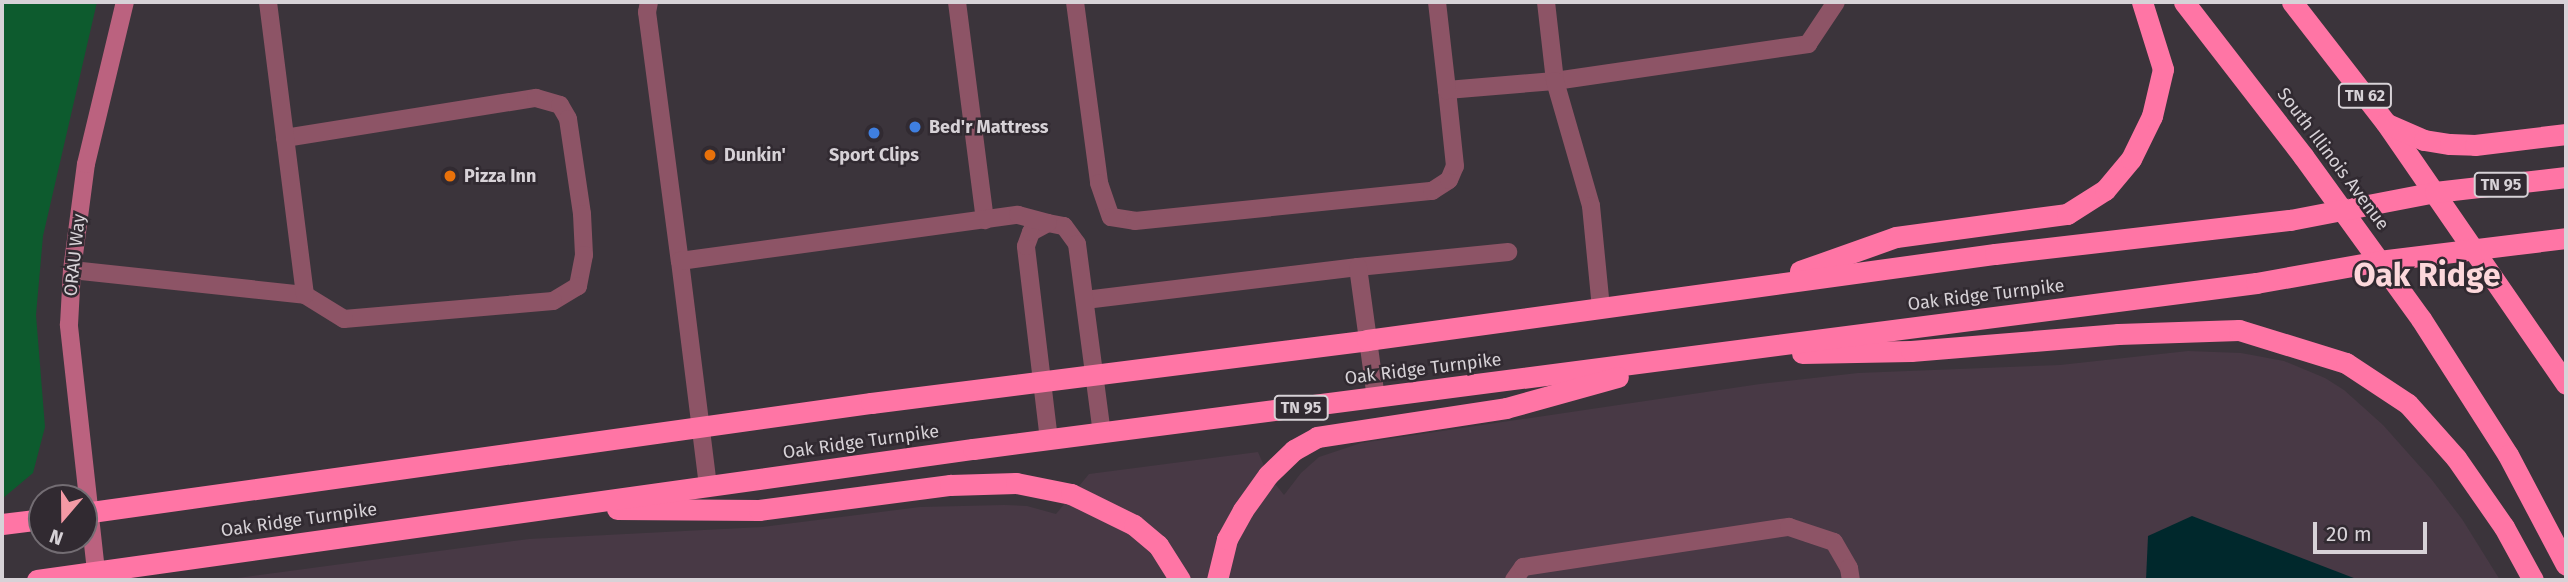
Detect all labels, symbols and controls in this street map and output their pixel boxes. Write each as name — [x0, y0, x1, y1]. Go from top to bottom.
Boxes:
road number: TN 62 — [2337, 83, 2393, 108]
street label: South Illinois Avenue — [2272, 84, 2394, 234]
place label: Bed'r Mattress — [929, 116, 1048, 138]
marker: Bed'r Mattress — [907, 119, 923, 135]
marker: Sport Clips — [866, 125, 882, 141]
place label: Dunkin' — [724, 144, 786, 166]
place label: Sport Clips — [829, 144, 919, 166]
marker: Dunkin' — [702, 147, 718, 163]
place label: Pizza Inn — [464, 165, 536, 187]
marker: Pizza Inn — [442, 168, 458, 184]
road number: TN 95 — [2473, 172, 2529, 197]
street label: ORAU Way — [60, 213, 90, 297]
district label: Oak Ridge — [2353, 256, 2501, 294]
street label: Oak Ridge Turnpike — [1906, 275, 2066, 315]
street label: Oak Ridge Turnpike — [1343, 349, 1503, 389]
road number: TN 95 — [1273, 396, 1329, 420]
street label: Oak Ridge Turnpike — [781, 420, 941, 464]
north arrow — [28, 484, 98, 554]
street label: Oak Ridge Turnpike — [219, 498, 379, 542]
scale bar — [2316, 508, 2430, 552]
text: 20 m — [2326, 521, 2372, 547]
text: N — [46, 524, 66, 550]

